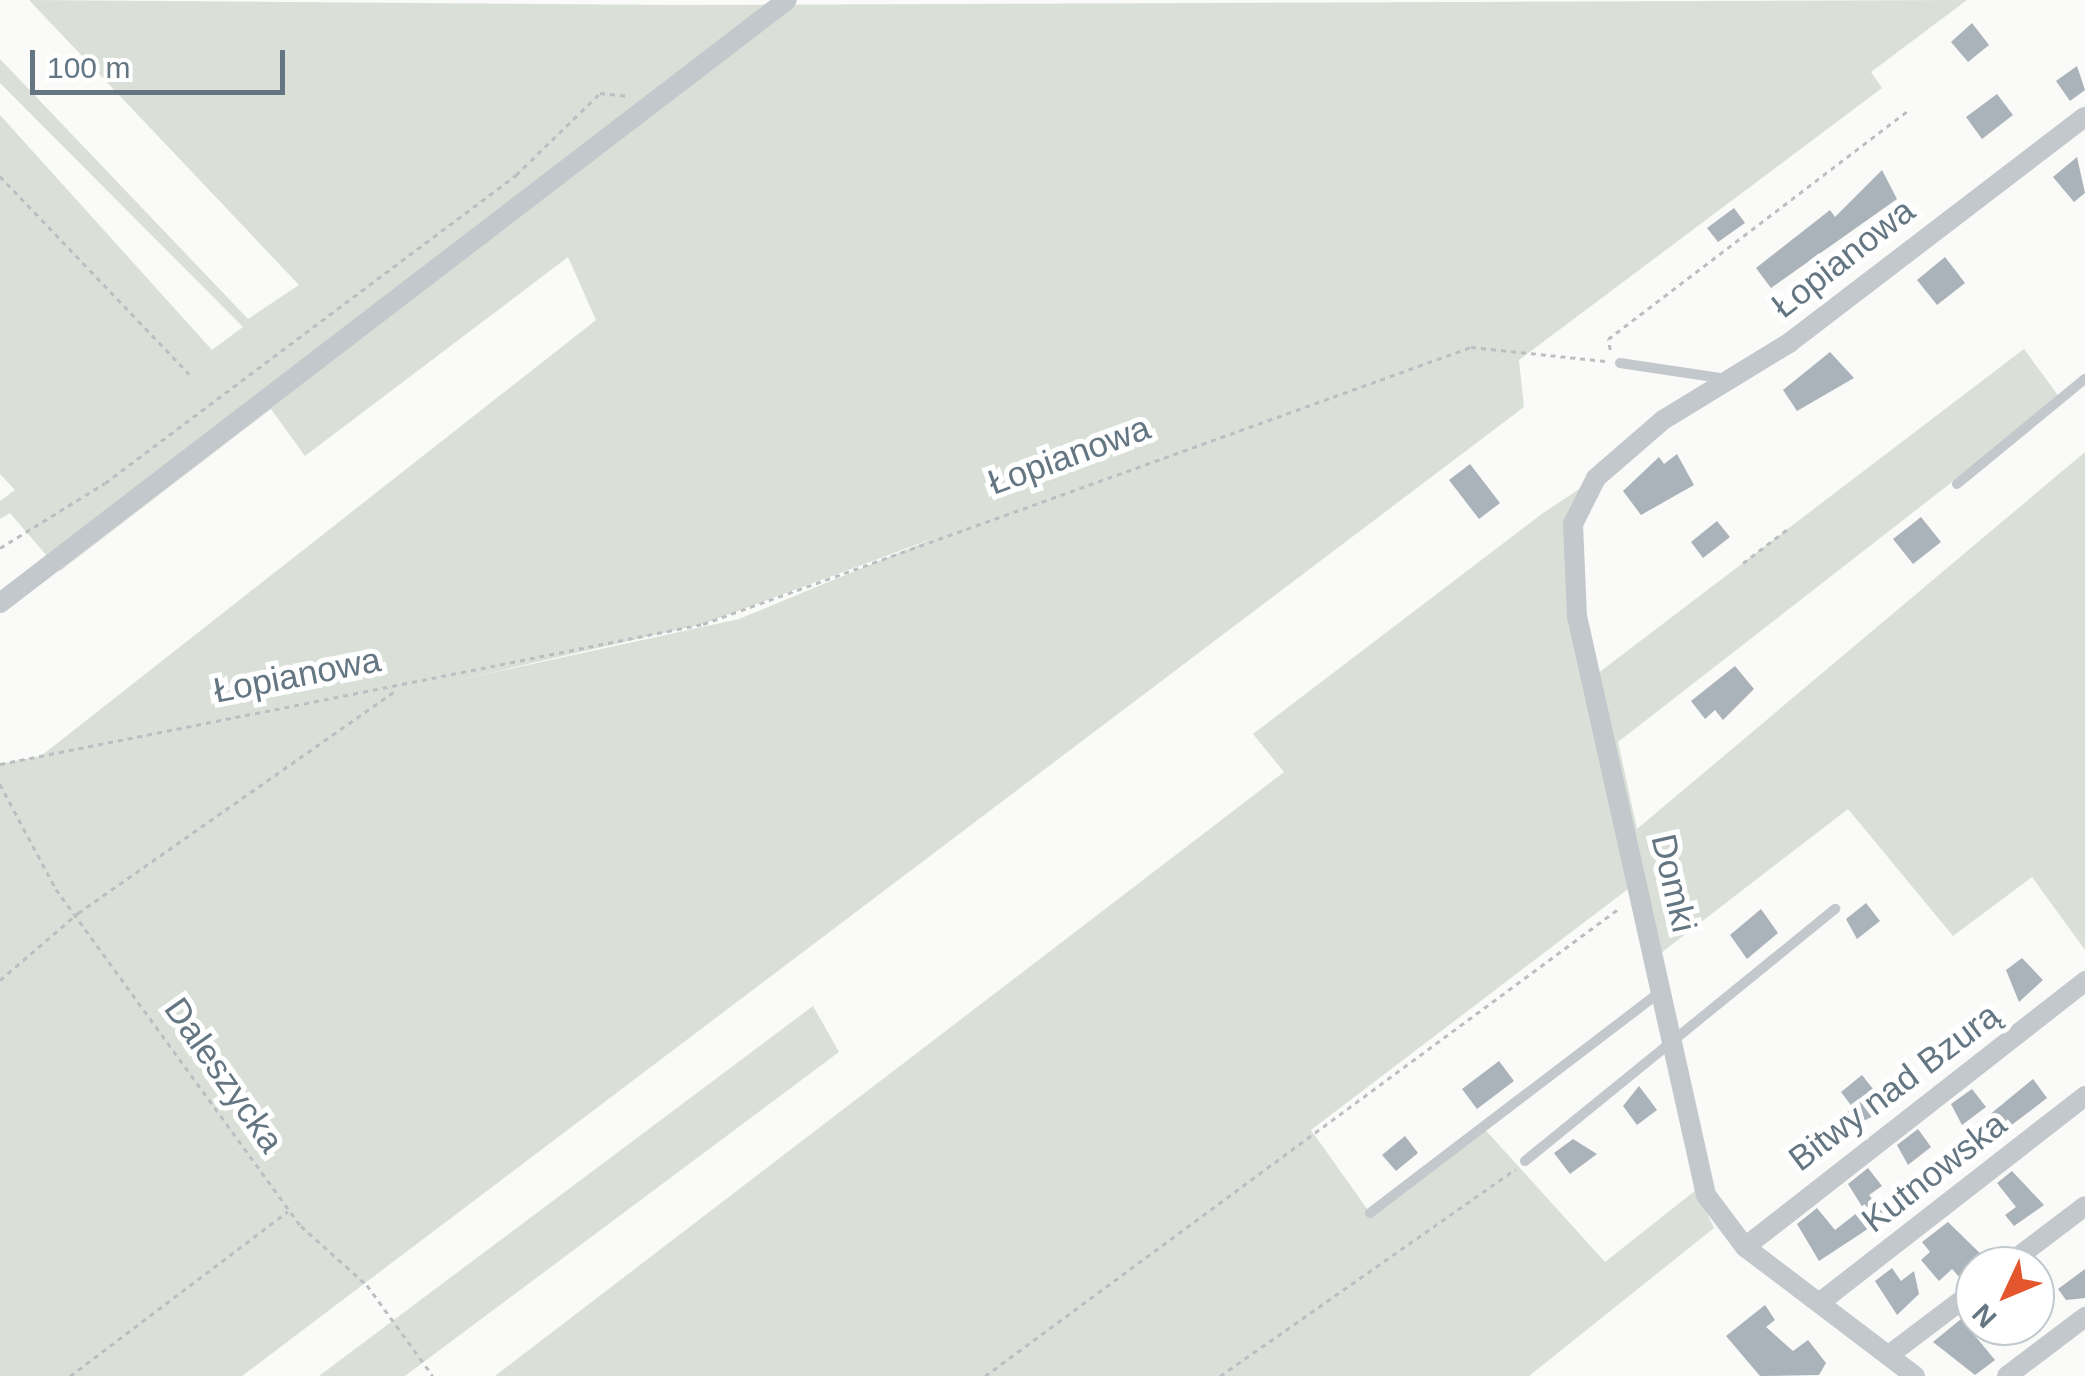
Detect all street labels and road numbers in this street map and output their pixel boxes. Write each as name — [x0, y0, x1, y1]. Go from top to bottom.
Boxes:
street label: Łopianowa — [1763, 189, 1923, 327]
street label: Łopianowa — [982, 406, 1156, 504]
street label: Łopianowa — [210, 638, 384, 712]
street label: Domki — [1642, 830, 1706, 936]
street label: Daleszycka — [155, 990, 293, 1160]
street label: Bitwy nad Bzurą — [1780, 994, 2008, 1180]
street label: Kutnowska — [1854, 1103, 2014, 1241]

